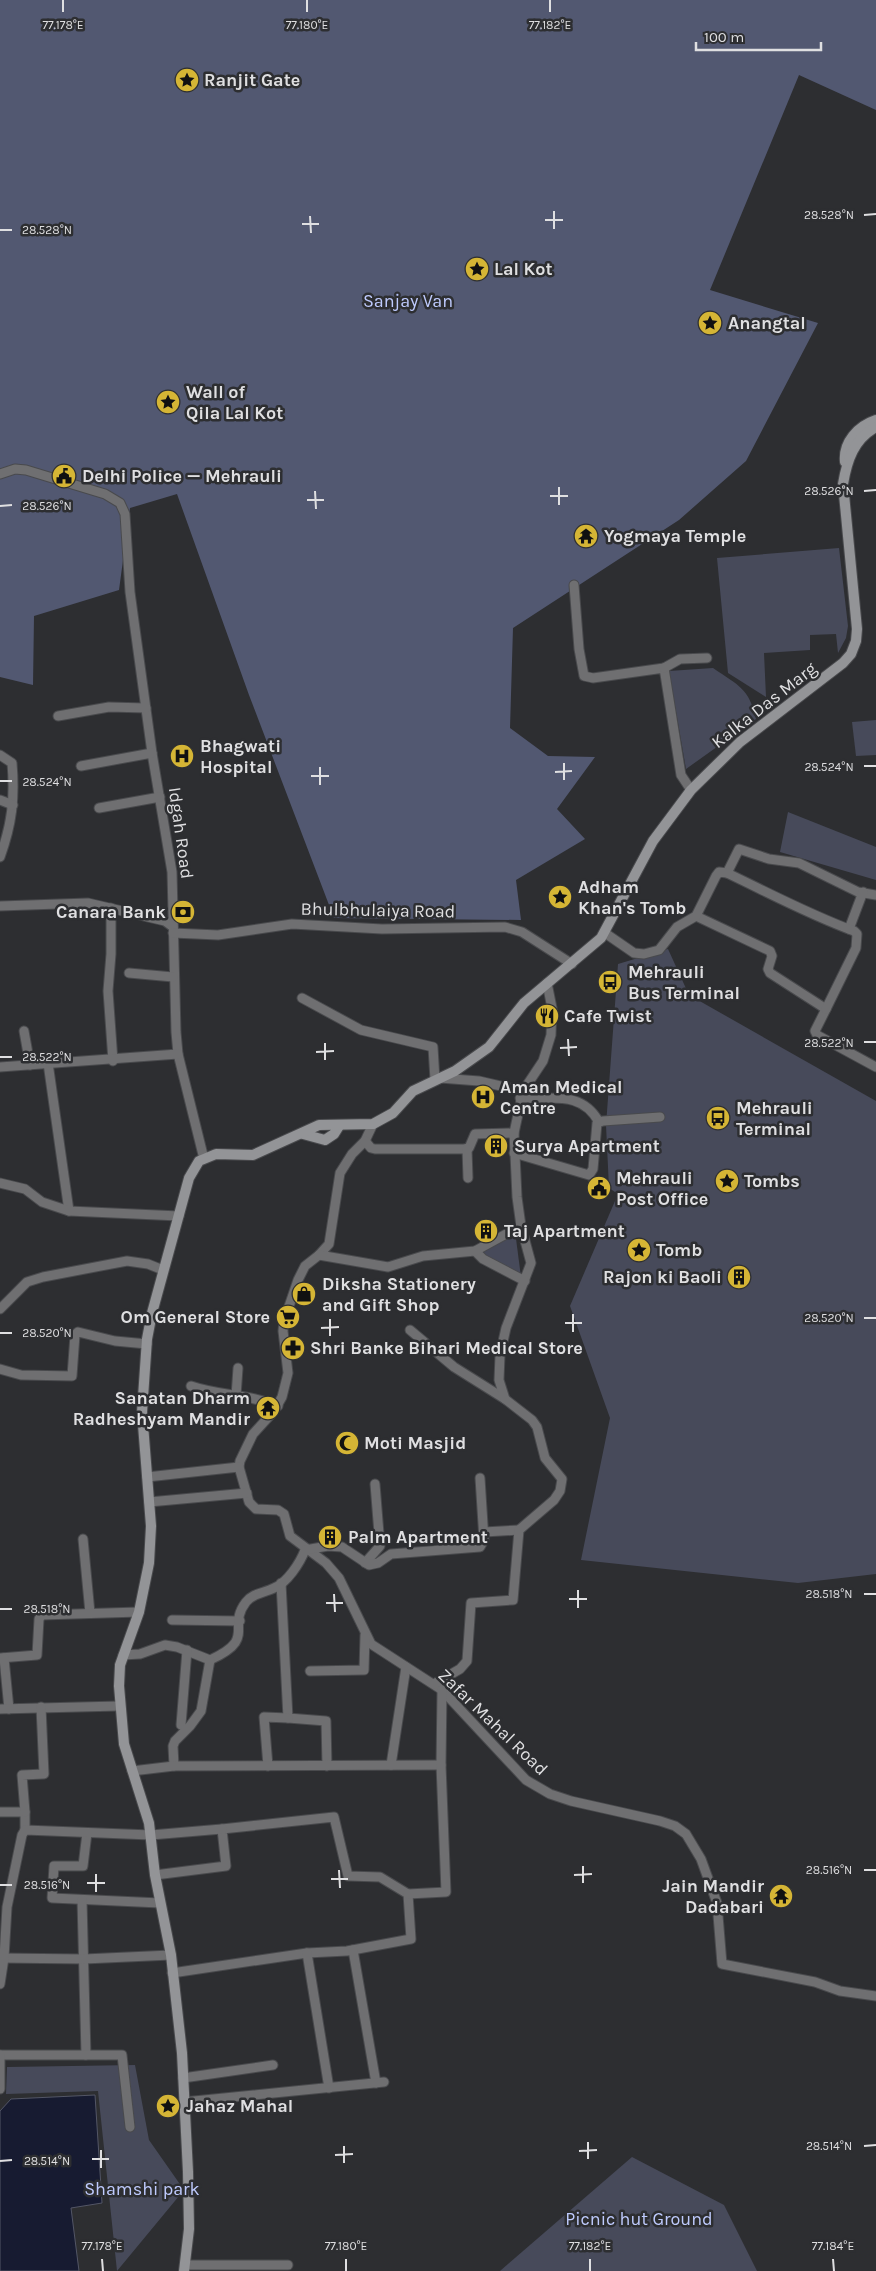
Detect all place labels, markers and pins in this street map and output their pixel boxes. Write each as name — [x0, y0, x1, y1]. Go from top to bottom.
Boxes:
place icon: Ranjit Gate — [174, 67, 200, 93]
place label: Ranjit Gate — [204, 69, 300, 91]
place icon: Lal Kot — [464, 256, 490, 282]
place label: Lal Kot — [494, 258, 553, 280]
place icon: Anangtal — [697, 310, 723, 336]
place label: Anangtal — [728, 312, 806, 334]
place label: Wall of Qila Lal Kot — [186, 381, 283, 424]
place icon: Wall of Qila Lal Kot — [155, 389, 181, 415]
public building icon: Delhi Police — Mehrauli — [51, 463, 77, 489]
place label: Delhi Police — Mehrauli — [82, 465, 282, 487]
temple icon: Yogmaya Temple — [573, 523, 599, 549]
place label: Yogmaya Temple — [604, 525, 746, 547]
place label: Bhagwati Hospital — [200, 735, 281, 778]
hospital icon: Bhagwati Hospital — [169, 743, 195, 769]
place label: Adham Khan's Tomb — [578, 876, 686, 919]
place icon: Adham Khan's Tomb — [547, 884, 573, 910]
bank icon: Canara Bank — [170, 899, 196, 925]
place label: Canara Bank — [56, 901, 166, 923]
place label: Mehrauli Bus Terminal — [628, 961, 740, 1004]
bus stop icon: Mehrauli Bus Terminal — [597, 969, 623, 995]
restaurant icon: Cafe Twist — [534, 1003, 560, 1029]
place label: Cafe Twist — [564, 1005, 652, 1027]
place label: Aman Medical Centre — [500, 1076, 622, 1119]
hospital icon: Aman Medical Centre — [470, 1084, 496, 1110]
place label: Mehrauli Terminal — [736, 1097, 813, 1140]
bus stop icon: Mehrauli Terminal — [705, 1105, 731, 1131]
building icon: Surya Apartment — [483, 1133, 509, 1159]
place label: Surya Apartment — [514, 1135, 660, 1157]
place label: Mehrauli Post Office — [616, 1167, 708, 1210]
place icon: Tombs — [714, 1168, 740, 1194]
place label: Tombs — [744, 1170, 800, 1192]
public building icon: Mehrauli Post Office — [586, 1175, 612, 1201]
building icon: Taj Apartment — [473, 1218, 499, 1244]
place label: Taj Apartment — [504, 1220, 625, 1242]
place icon: Tomb — [626, 1237, 652, 1263]
place label: Tomb — [656, 1239, 702, 1261]
building icon: Rajon ki Baoli — [726, 1264, 752, 1290]
place label: Rajon ki Baoli — [603, 1266, 722, 1288]
place label: Diksha Stationery and Gift Shop — [322, 1273, 476, 1316]
shop icon: Diksha Stationery and Gift Shop — [291, 1281, 317, 1307]
supermarket icon: Om General Store — [275, 1304, 301, 1330]
place label: Om General Store — [121, 1306, 270, 1328]
pharmacy icon: Shri Banke Bihari Medical Store — [280, 1335, 306, 1361]
place label: Shri Banke Bihari Medical Store — [310, 1337, 583, 1359]
place label: Sanatan Dharm Radheshyam Mandir — [73, 1387, 250, 1430]
temple icon: Sanatan Dharm Radheshyam Mandir — [255, 1395, 281, 1421]
mosque icon: Moti Masjid — [334, 1430, 360, 1456]
place label: Moti Masjid — [364, 1432, 466, 1454]
building icon: Palm Apartment — [317, 1524, 343, 1550]
place label: Palm Apartment — [348, 1526, 488, 1548]
place label: Jain Mandir Dadabari — [662, 1875, 764, 1918]
temple icon: Jain Mandir Dadabari — [768, 1883, 794, 1909]
place icon: Jahaz Mahal — [155, 2093, 181, 2119]
place label: Jahaz Mahal — [186, 2095, 293, 2117]

